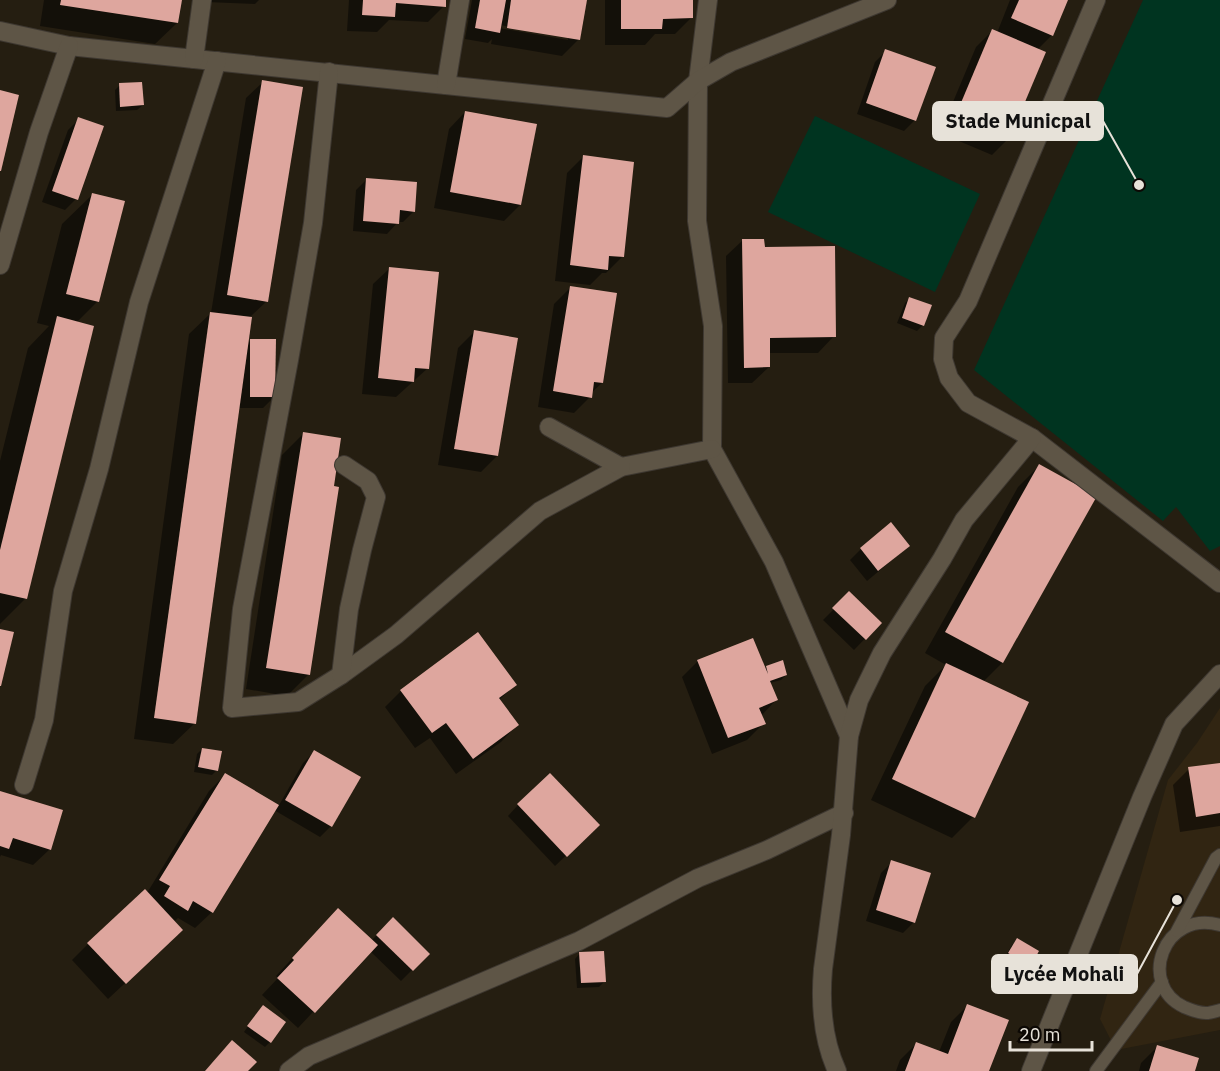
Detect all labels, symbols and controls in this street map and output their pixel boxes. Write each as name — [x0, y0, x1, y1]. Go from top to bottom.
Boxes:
callout: Stade Municpal — [933, 102, 1103, 140]
text: Stade Municpal — [945, 107, 1091, 134]
callout: Lycée Mohali — [992, 955, 1137, 993]
text: Lycée Mohali — [1004, 960, 1124, 987]
scale bar — [1010, 1014, 1092, 1052]
text: 20 m — [1019, 1023, 1061, 1046]

